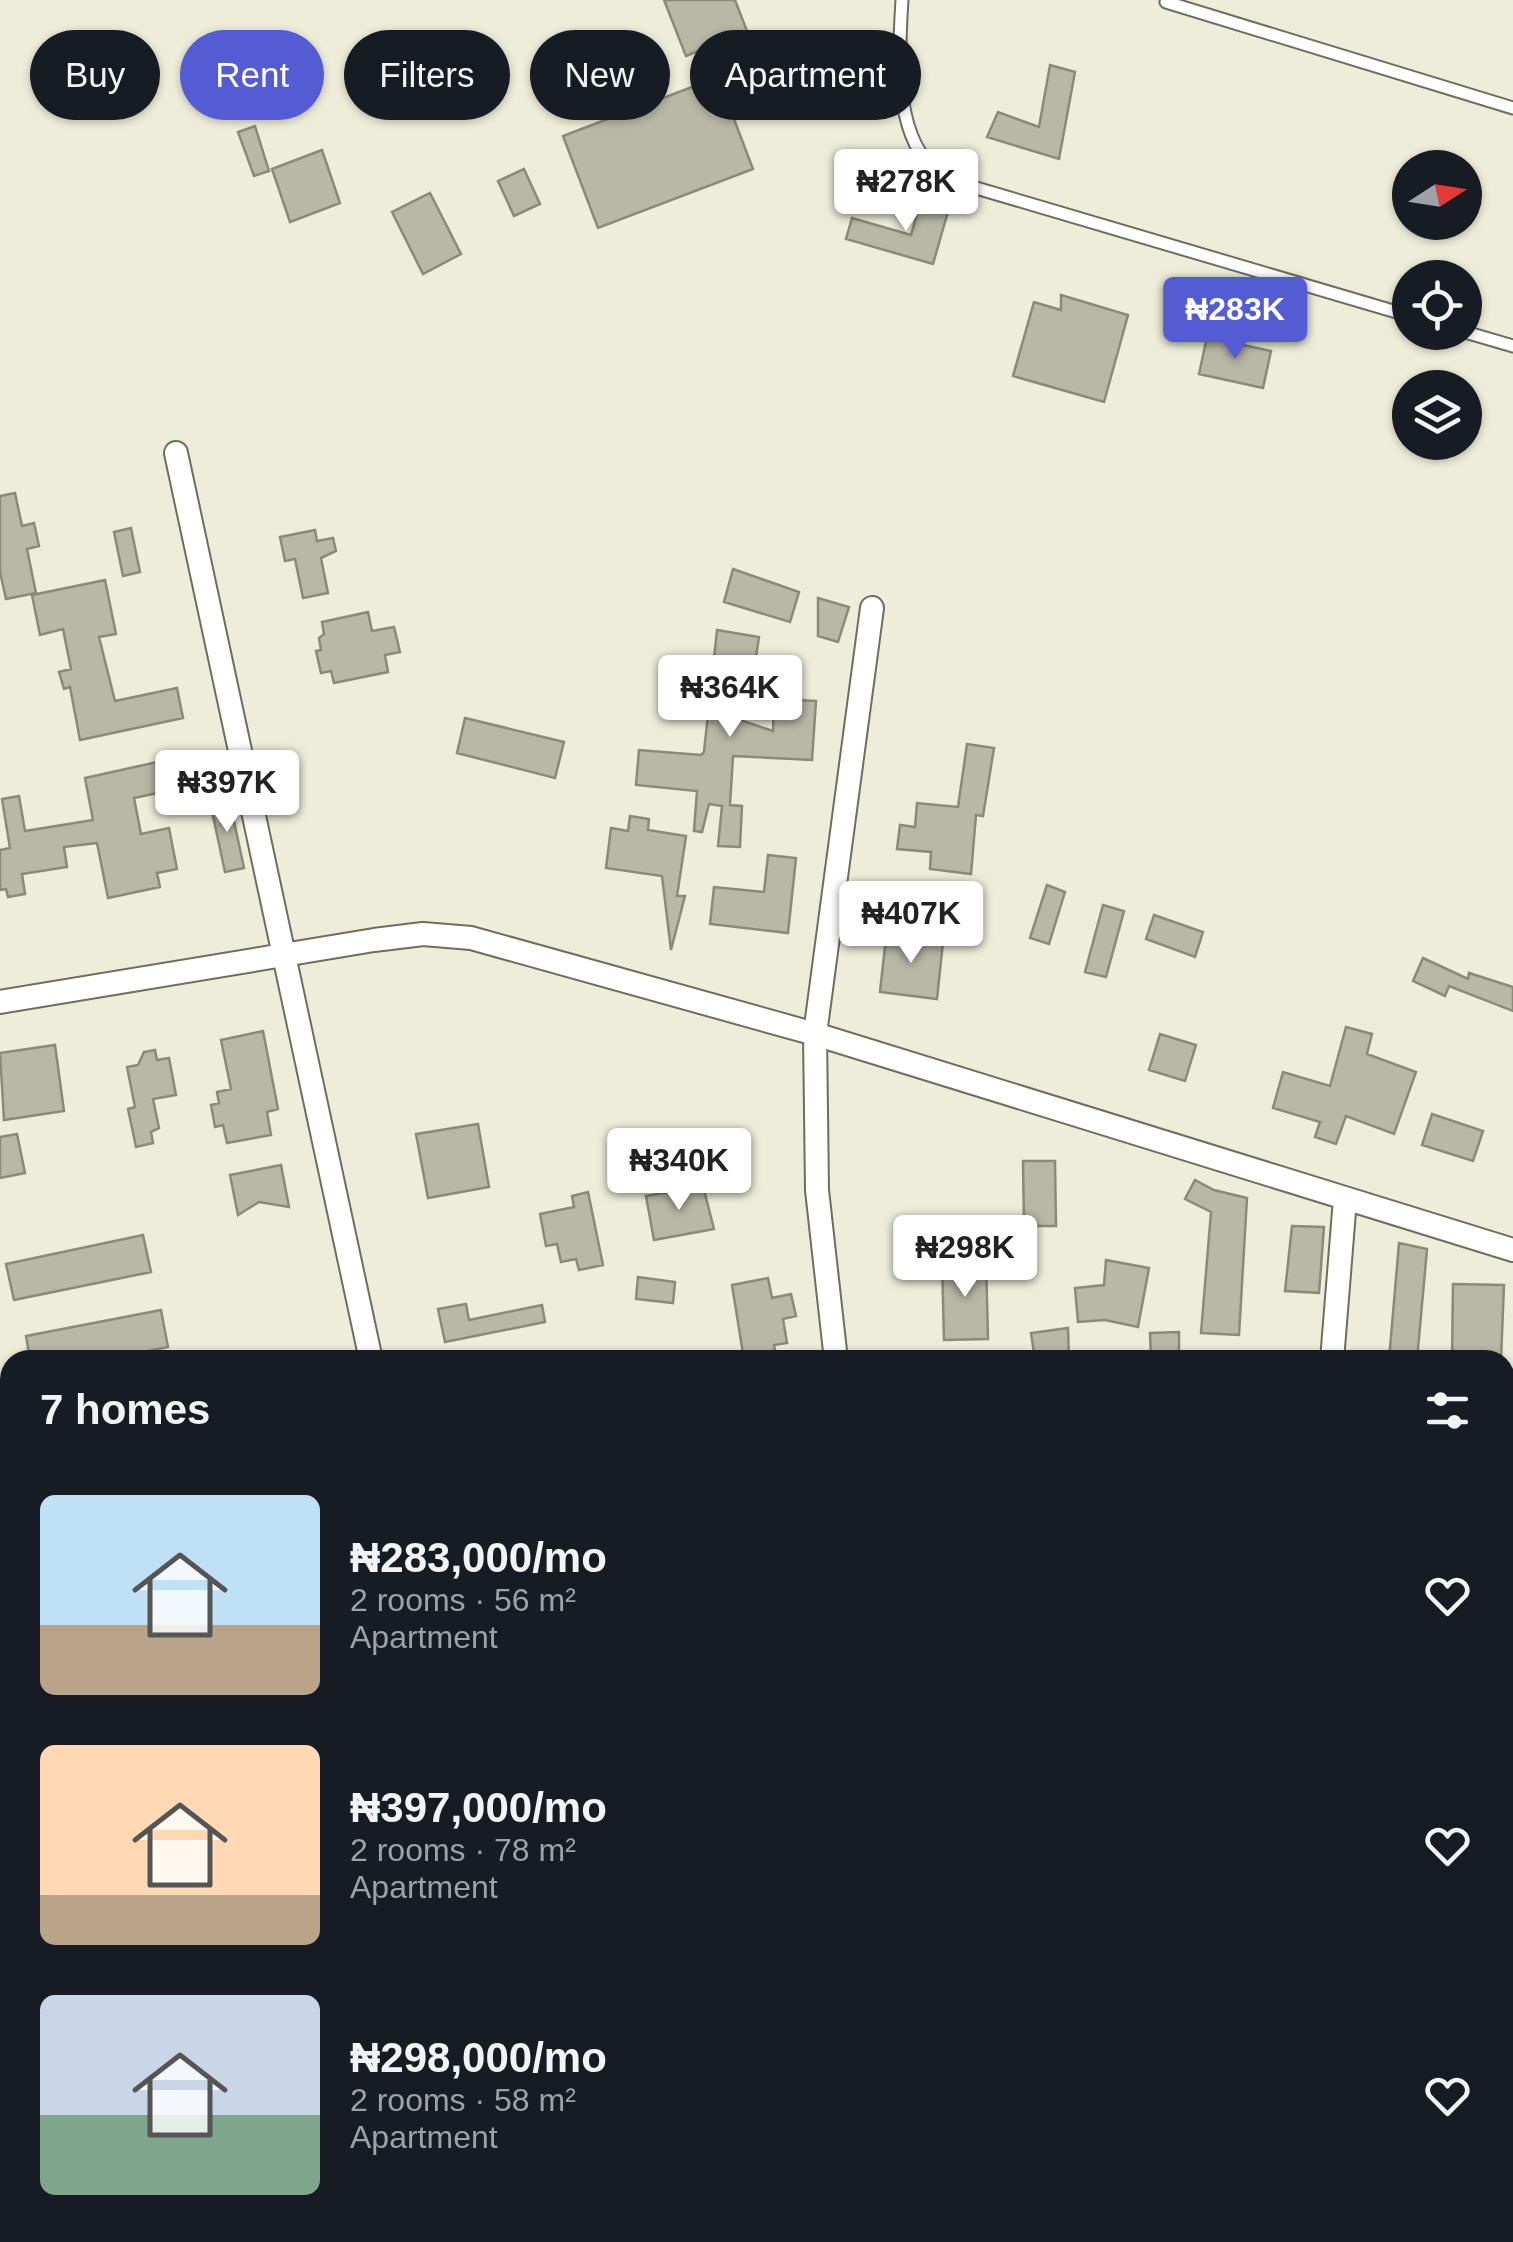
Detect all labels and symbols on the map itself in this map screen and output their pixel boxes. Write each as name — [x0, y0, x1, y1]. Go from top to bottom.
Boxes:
pin: ₦278K — [836, 149, 976, 234]
north arrow — [1392, 150, 1482, 240]
pin: ₦283K — [1165, 277, 1305, 362]
pin: ₦364K — [660, 655, 800, 740]
pin: ₦397K — [157, 750, 297, 835]
pin: ₦407K — [841, 881, 981, 966]
pin: ₦340K — [609, 1128, 749, 1213]
pin: ₦298K — [895, 1215, 1035, 1300]

